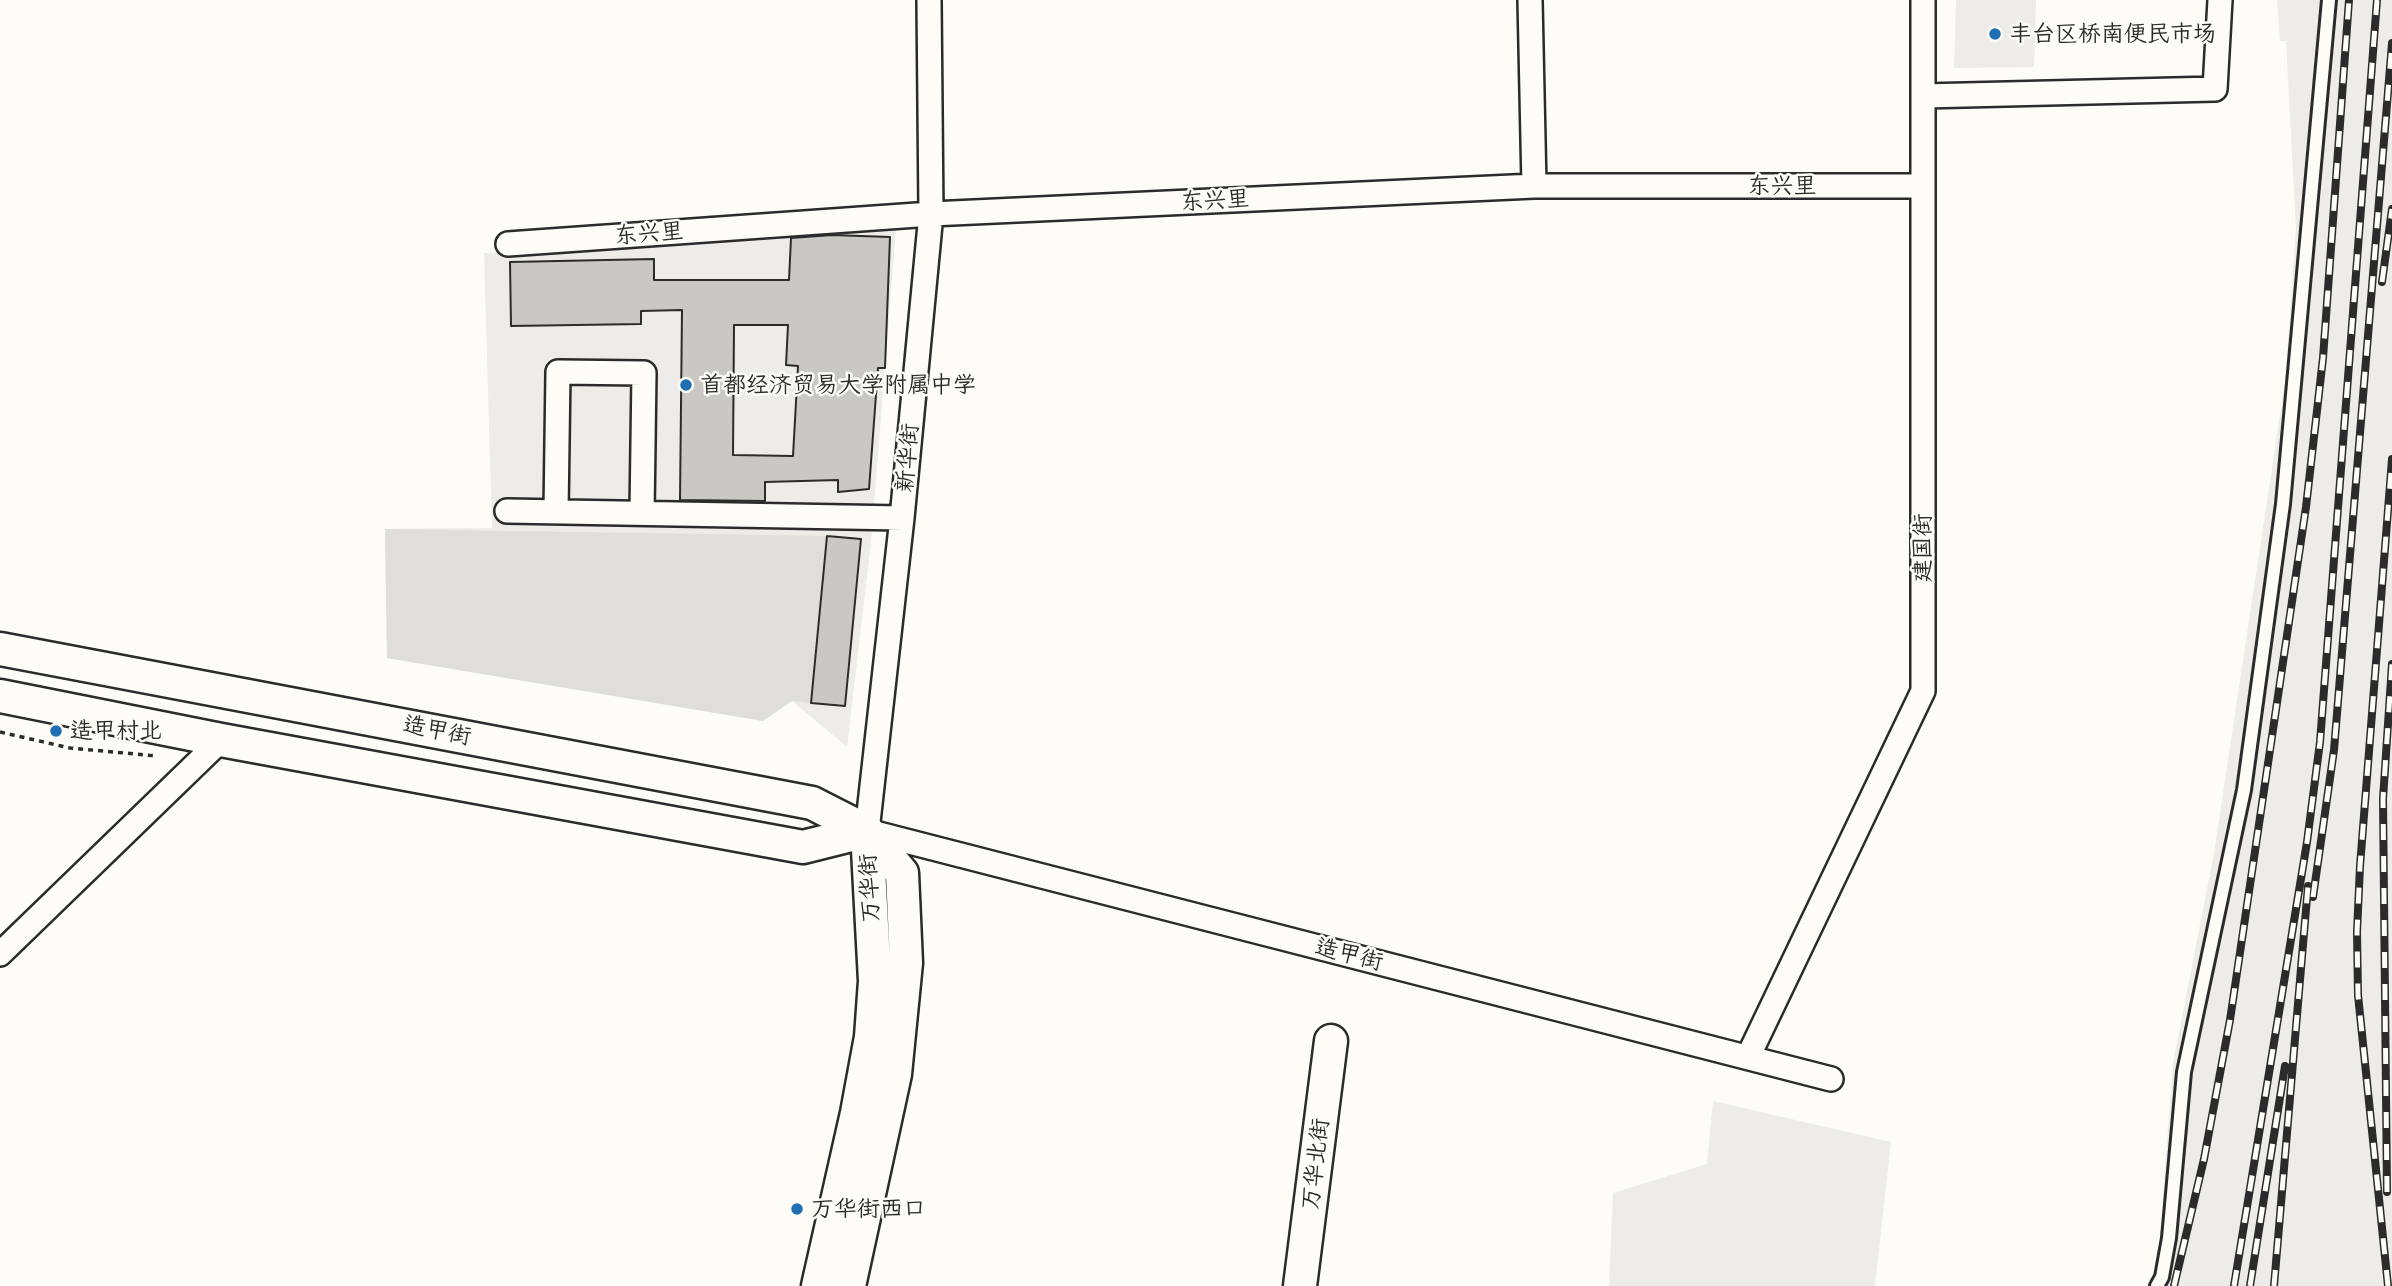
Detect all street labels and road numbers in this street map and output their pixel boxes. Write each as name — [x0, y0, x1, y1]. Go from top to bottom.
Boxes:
street label: 东兴里 — [1748, 172, 1816, 200]
street label: 东兴里 — [1180, 185, 1250, 217]
street label: 东兴里 — [614, 218, 684, 250]
street label: 新华街 — [891, 422, 925, 494]
street label: 建国街 — [1909, 514, 1937, 582]
street label: 造甲街 — [401, 711, 473, 751]
street label: 万华街 — [854, 853, 886, 923]
street label: 造甲街 — [1312, 933, 1386, 977]
street label: 万华北街 — [1297, 1117, 1335, 1211]

